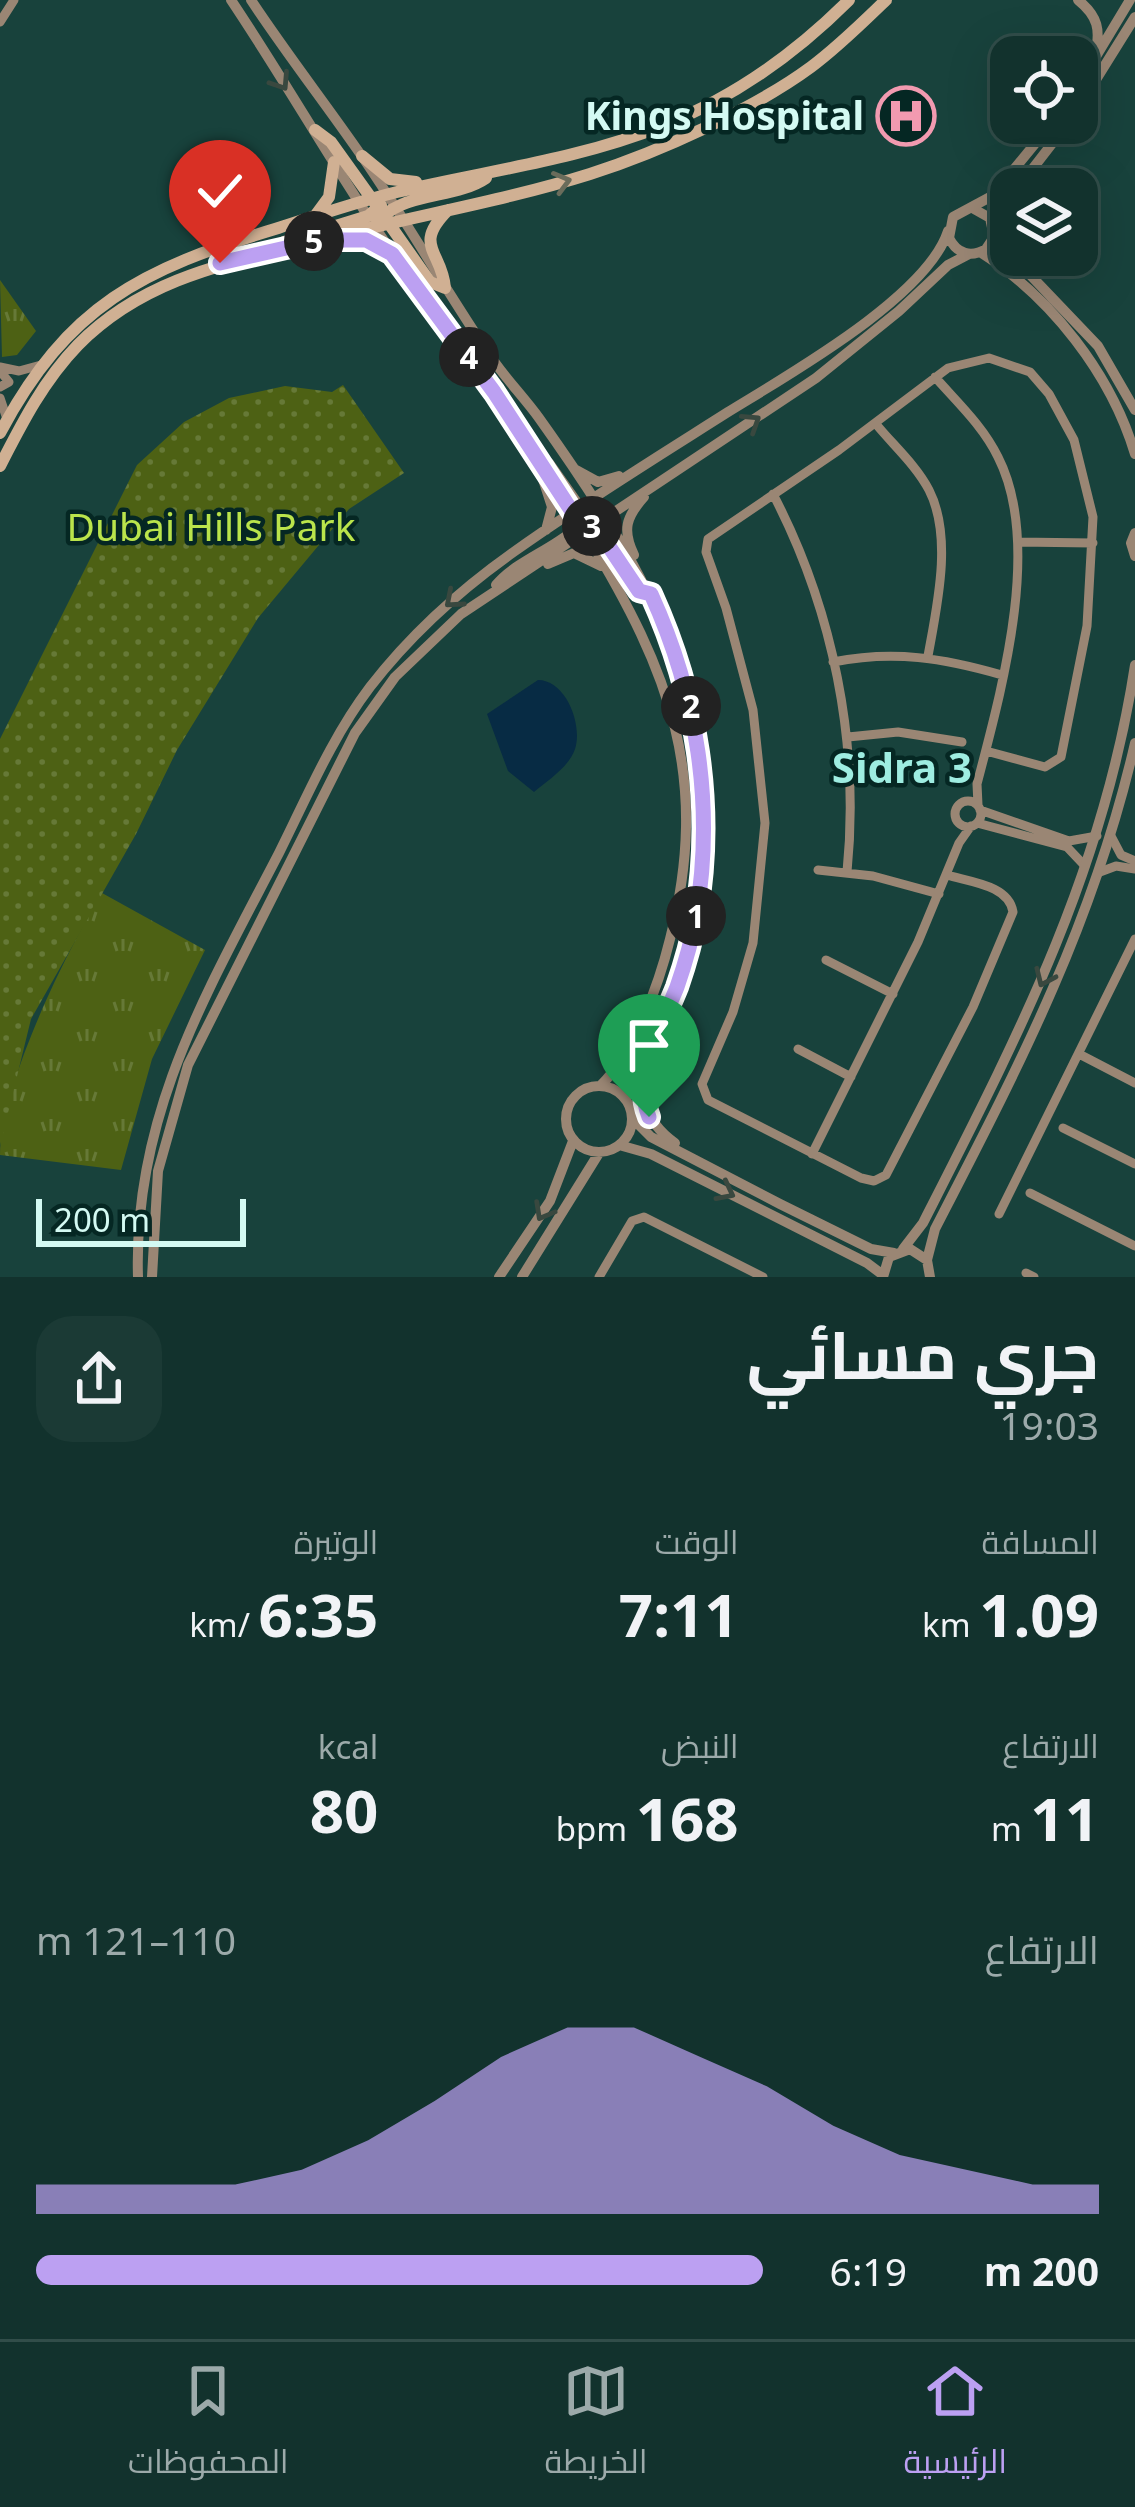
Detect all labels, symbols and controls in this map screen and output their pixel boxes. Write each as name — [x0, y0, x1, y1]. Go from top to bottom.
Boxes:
map controls — [990, 36, 1098, 276]
button: locate — [990, 36, 1098, 144]
one-way arrow — [267, 68, 289, 90]
hospital icon: Kings Hospital — [875, 85, 937, 147]
place label: Kings Hospital — [585, 88, 864, 141]
pin — [169, 140, 271, 263]
icon: check — [187, 158, 253, 224]
button: layers — [990, 168, 1098, 276]
one-way arrow — [551, 171, 572, 196]
pin: 5 — [284, 211, 344, 271]
text: 5 — [305, 218, 323, 263]
pin: 4 — [439, 327, 499, 387]
text: 4 — [460, 334, 478, 379]
one-way arrow — [739, 414, 761, 436]
pin: 3 — [562, 496, 622, 556]
park label: Dubai Hills Park — [67, 499, 356, 552]
text: 3 — [583, 503, 601, 548]
one-way arrow — [445, 586, 467, 607]
pin: 2 — [661, 676, 721, 736]
text: 2 — [682, 683, 700, 728]
district label: Sidra 3 — [832, 738, 972, 795]
pin: 1 — [666, 886, 726, 946]
text: 1 — [687, 893, 705, 938]
one-way arrow — [1034, 966, 1058, 988]
pin — [598, 994, 700, 1117]
icon: arrive — [616, 1012, 682, 1078]
one-way arrow — [714, 1178, 735, 1202]
scale bar — [36, 1193, 246, 1246]
text: 200 m — [54, 1197, 150, 1242]
one-way arrow — [534, 1200, 557, 1221]
text: جري مسائي — [747, 1308, 1099, 1398]
button: share — [36, 1316, 162, 1442]
text: 19:03 — [999, 1398, 1099, 1451]
text: الوتيرة — [294, 1519, 378, 1564]
text: الوقت — [655, 1519, 739, 1564]
text: المسافة — [982, 1519, 1099, 1564]
text: 6:35 — [259, 1573, 378, 1655]
text: 7:11 — [619, 1573, 739, 1655]
text: 1.09 — [979, 1573, 1099, 1655]
text: /km — [189, 1602, 259, 1647]
text: km — [922, 1602, 979, 1647]
text: النبض — [661, 1723, 739, 1768]
text: الارتفاع — [1002, 1723, 1099, 1768]
text: kcal — [318, 1724, 378, 1769]
text: 80 — [310, 1769, 378, 1851]
text: 168 — [636, 1777, 739, 1859]
text: 11 — [1030, 1777, 1099, 1859]
text: bpm — [556, 1806, 636, 1851]
text: m — [991, 1806, 1030, 1851]
text: 110–121 m — [36, 1913, 236, 1966]
text: الارتفاع — [985, 1922, 1099, 1975]
text: 6:19 — [830, 2244, 907, 2297]
text: 200 m — [984, 2244, 1099, 2297]
tab: المحفوظات — [128, 2358, 289, 2492]
tab: الخريطة — [545, 2358, 648, 2492]
tab: الرئيسية — [904, 2358, 1007, 2492]

